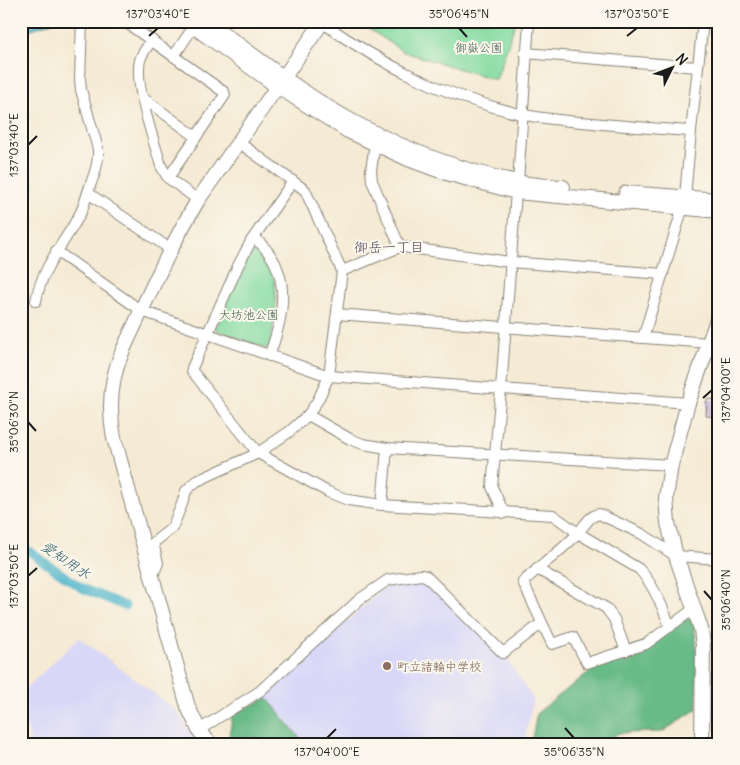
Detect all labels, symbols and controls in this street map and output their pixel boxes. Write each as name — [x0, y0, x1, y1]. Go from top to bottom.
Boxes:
text: 137°03'40"E — [126, 6, 190, 21]
text: 35°06'45"N — [429, 6, 489, 21]
text: 137°03'50"E — [605, 6, 669, 21]
park label: 御嶽公園 — [455, 40, 503, 55]
north arrow — [648, 42, 698, 92]
text: N — [672, 50, 692, 69]
text: 137°03'40"E — [6, 113, 21, 177]
district label: 御岳一丁目 — [354, 238, 424, 256]
park label: 大坊池公園 — [219, 307, 279, 322]
text: 137°04'00"E — [718, 357, 733, 423]
text: 35°06'30"N — [6, 391, 21, 453]
water label: 愛知用水 — [38, 537, 94, 583]
text: 137°03'50"E — [6, 544, 21, 608]
text: 35°06'40"N — [718, 569, 733, 631]
place label: 町立諸輪中学校 — [397, 659, 481, 674]
marker: 町立諸輪中学校 — [381, 660, 393, 672]
text: 137°04'00"E — [294, 744, 360, 759]
text: 35°06'35"N — [544, 744, 604, 759]

